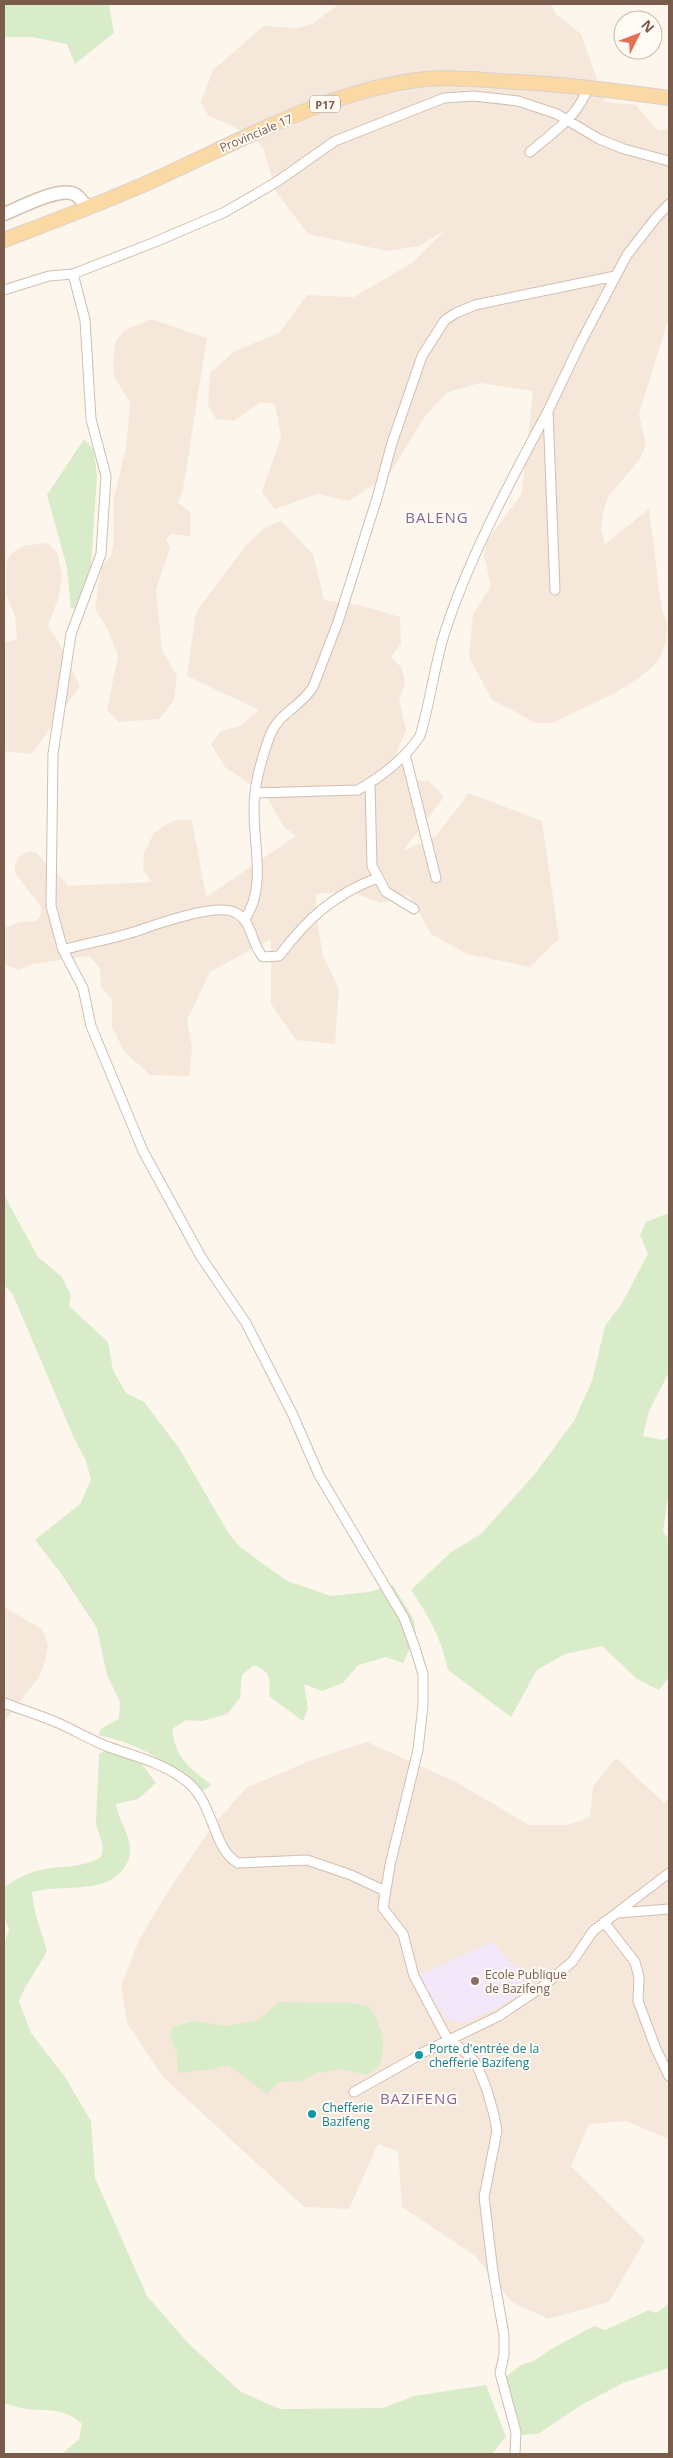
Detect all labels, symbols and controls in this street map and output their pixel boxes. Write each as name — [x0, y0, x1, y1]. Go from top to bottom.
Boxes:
north arrow — [613, 10, 663, 60]
text: N — [637, 15, 659, 37]
road number: P17 — [310, 96, 340, 112]
street label: Provinciale 17 — [217, 110, 295, 156]
district label: BALENG — [405, 507, 469, 527]
place label: Ecole Publique de Bazifeng — [485, 1966, 567, 1997]
marker: Ecole Publique de Bazifeng — [469, 1975, 481, 1987]
place label: Porte d'entrée de la chefferie Bazifeng — [429, 2040, 539, 2071]
marker: Porte d'entrée de la chefferie Bazifeng — [413, 2049, 425, 2061]
district label: BAZIFENG — [380, 2088, 458, 2108]
place label: Chefferie Bazifeng — [322, 2099, 373, 2130]
marker: Chefferie Bazifeng — [306, 2108, 318, 2120]

